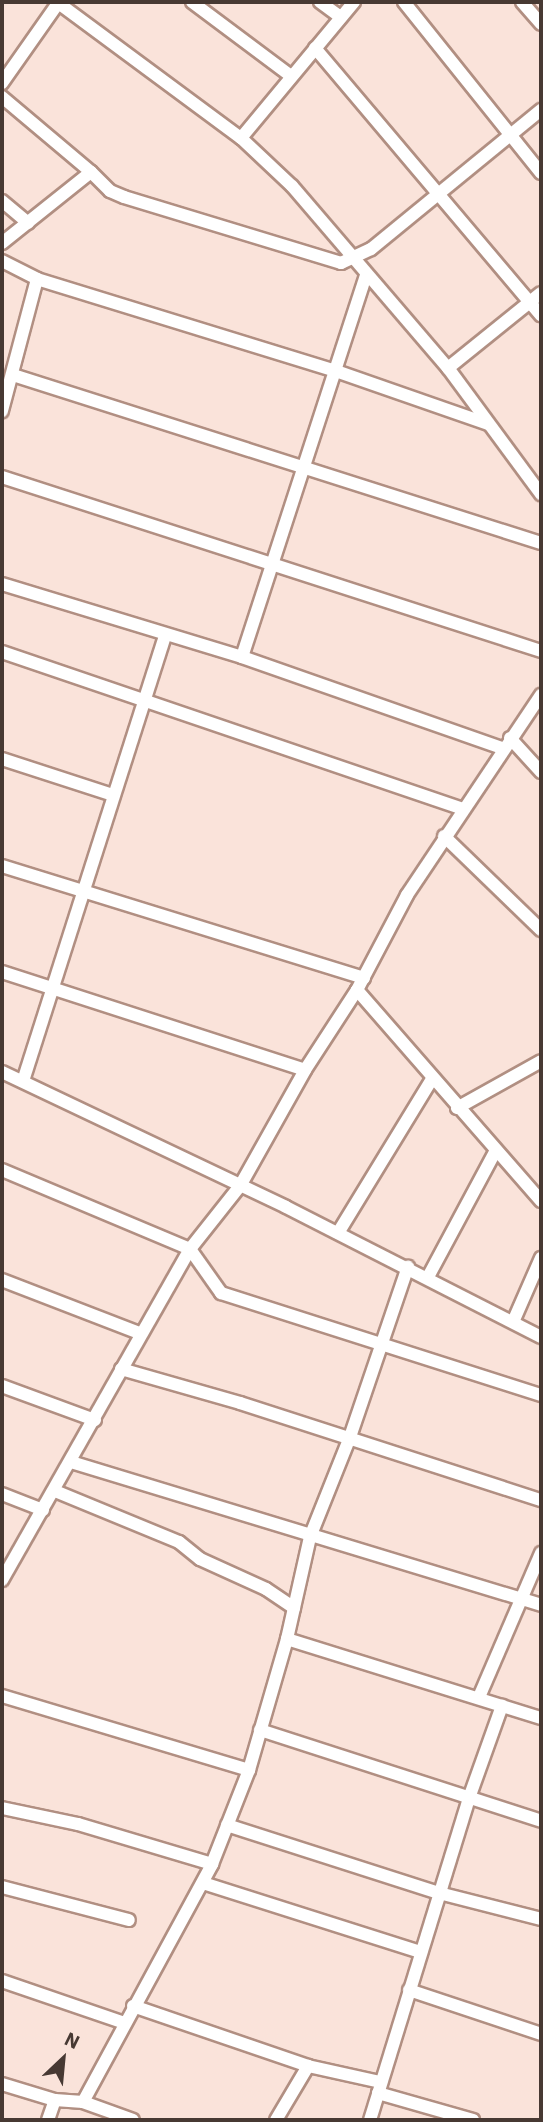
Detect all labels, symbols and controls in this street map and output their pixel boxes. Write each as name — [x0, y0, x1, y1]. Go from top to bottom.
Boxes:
north arrow — [28, 2024, 98, 2094]
text: N — [61, 2026, 84, 2054]

